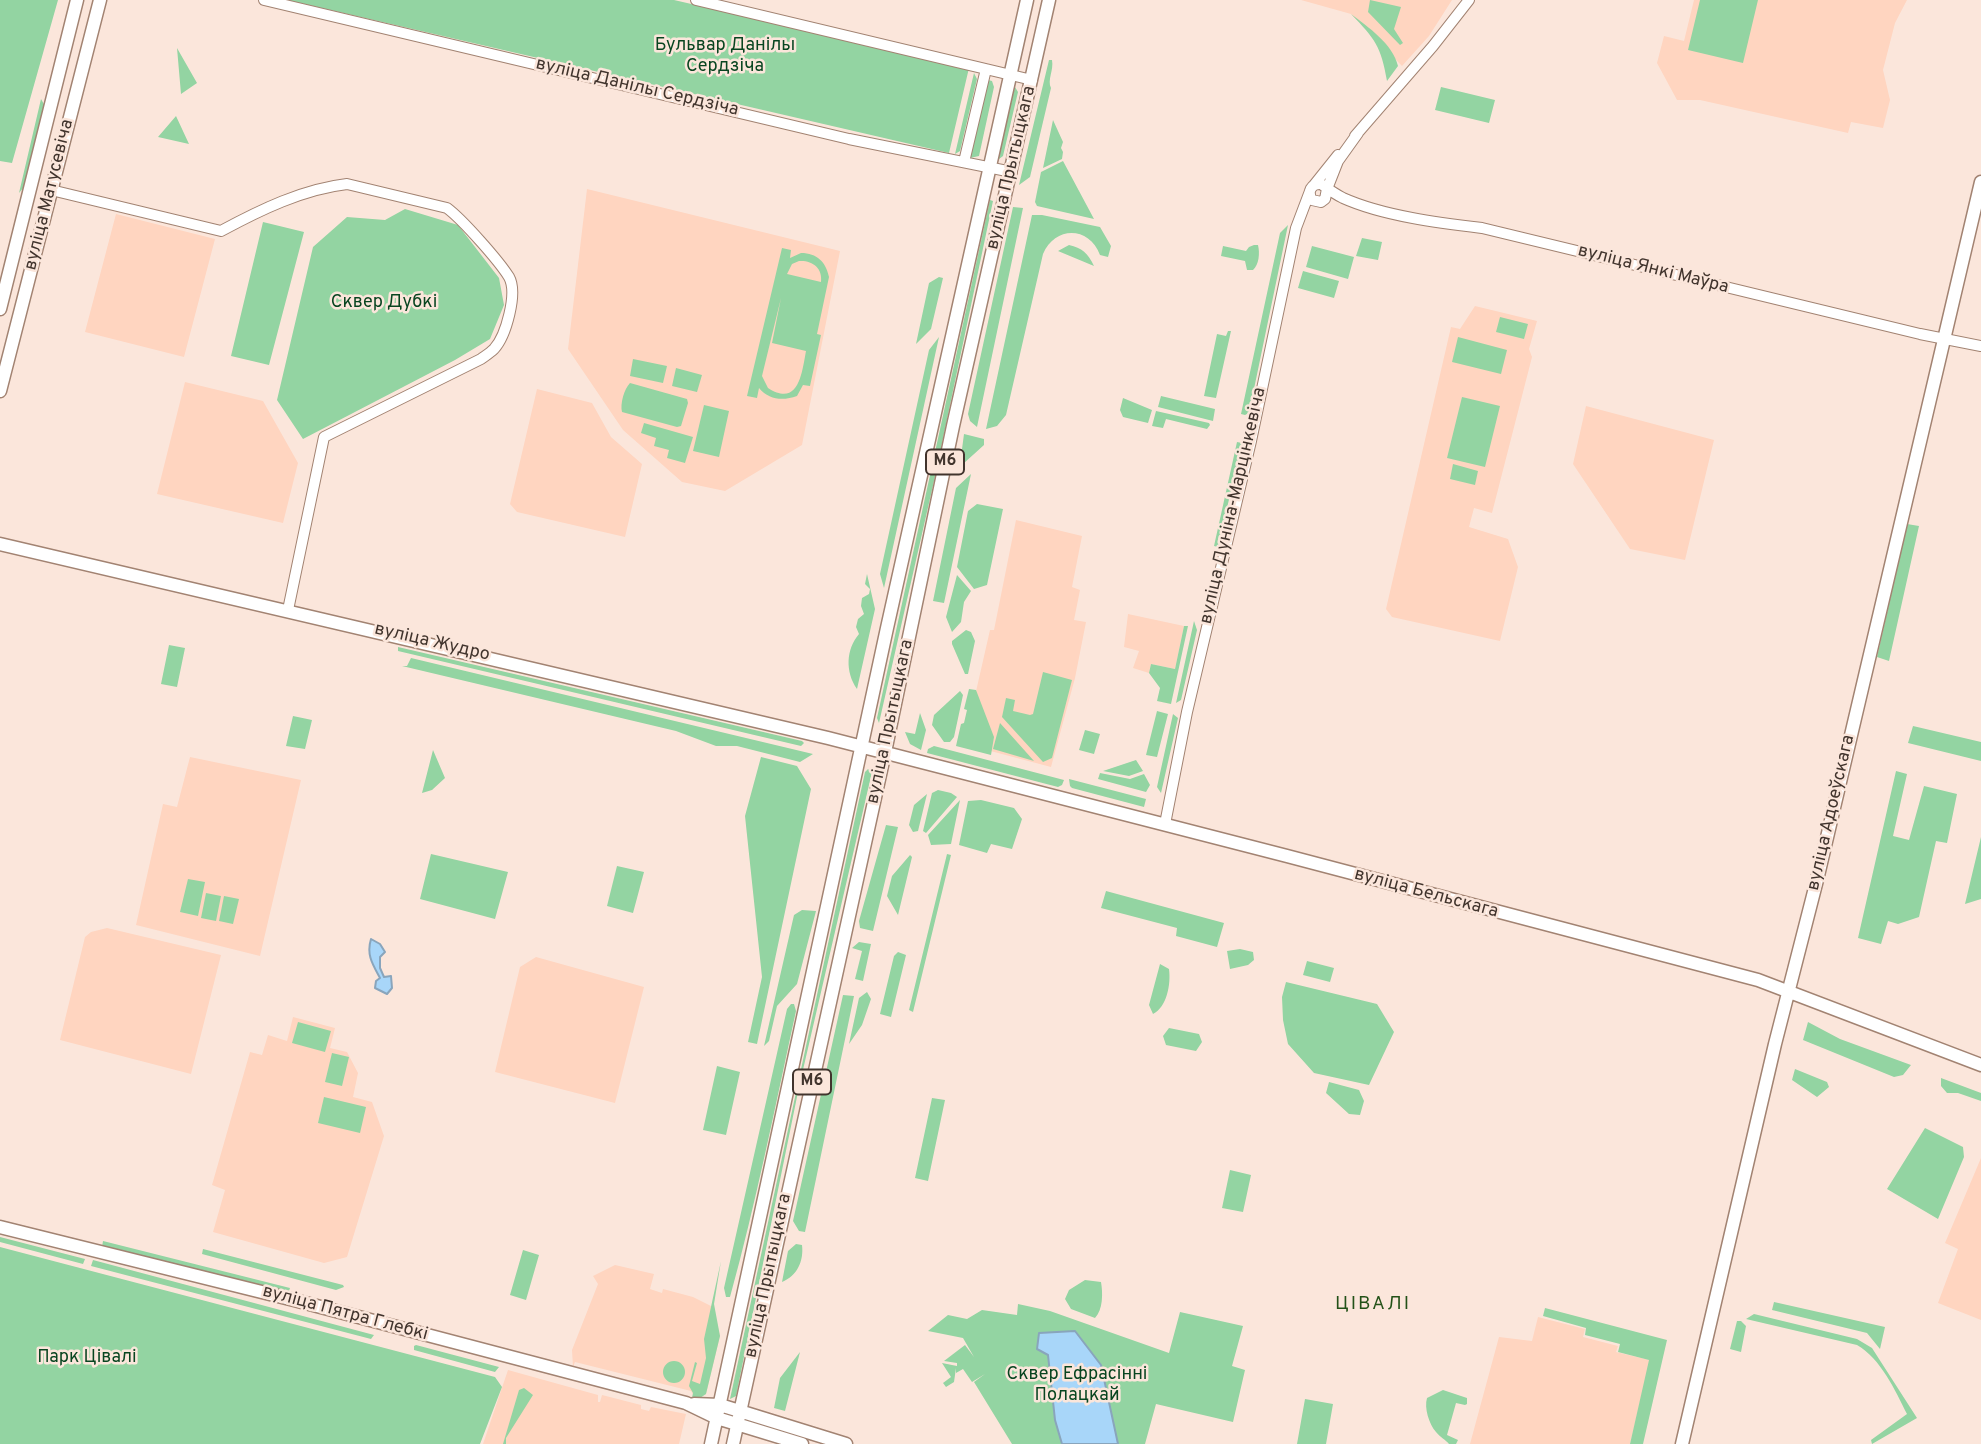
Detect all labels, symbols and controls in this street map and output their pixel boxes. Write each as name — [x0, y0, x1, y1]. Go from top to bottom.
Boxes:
park label: Бульвар Данілы Сердзіча — [655, 35, 795, 78]
street label: вуліца Данілы Сердзіча — [533, 54, 741, 122]
street label: вуліца Прытыцкага — [983, 84, 1041, 252]
street label: вуліца Матусевіча — [21, 117, 79, 273]
street label: вуліца Янкі Маўра — [1575, 241, 1731, 299]
park label: Сквер Дубкі — [331, 292, 437, 314]
street label: вуліца Дуніна-Марцінкевіча — [1196, 386, 1272, 626]
road number: М6 — [926, 449, 964, 475]
street label: вуліца Жудро — [372, 619, 492, 667]
street label: вуліца Прытыцкага — [863, 638, 919, 806]
street label: вуліца Адоеўскага — [1804, 733, 1860, 893]
street label: вуліца Бельскага — [1352, 864, 1500, 924]
road number: М6 — [793, 1070, 831, 1094]
street label: вуліца Прытыцкага — [741, 1192, 797, 1360]
street label: вуліца Пятра Глебкі — [260, 1281, 430, 1347]
district label: ЦІВАЛІ — [1336, 1294, 1410, 1316]
park label: Парк Цівалі — [37, 1347, 137, 1369]
park label: Сквер Ефрасінні Полацкай — [1007, 1364, 1147, 1406]

